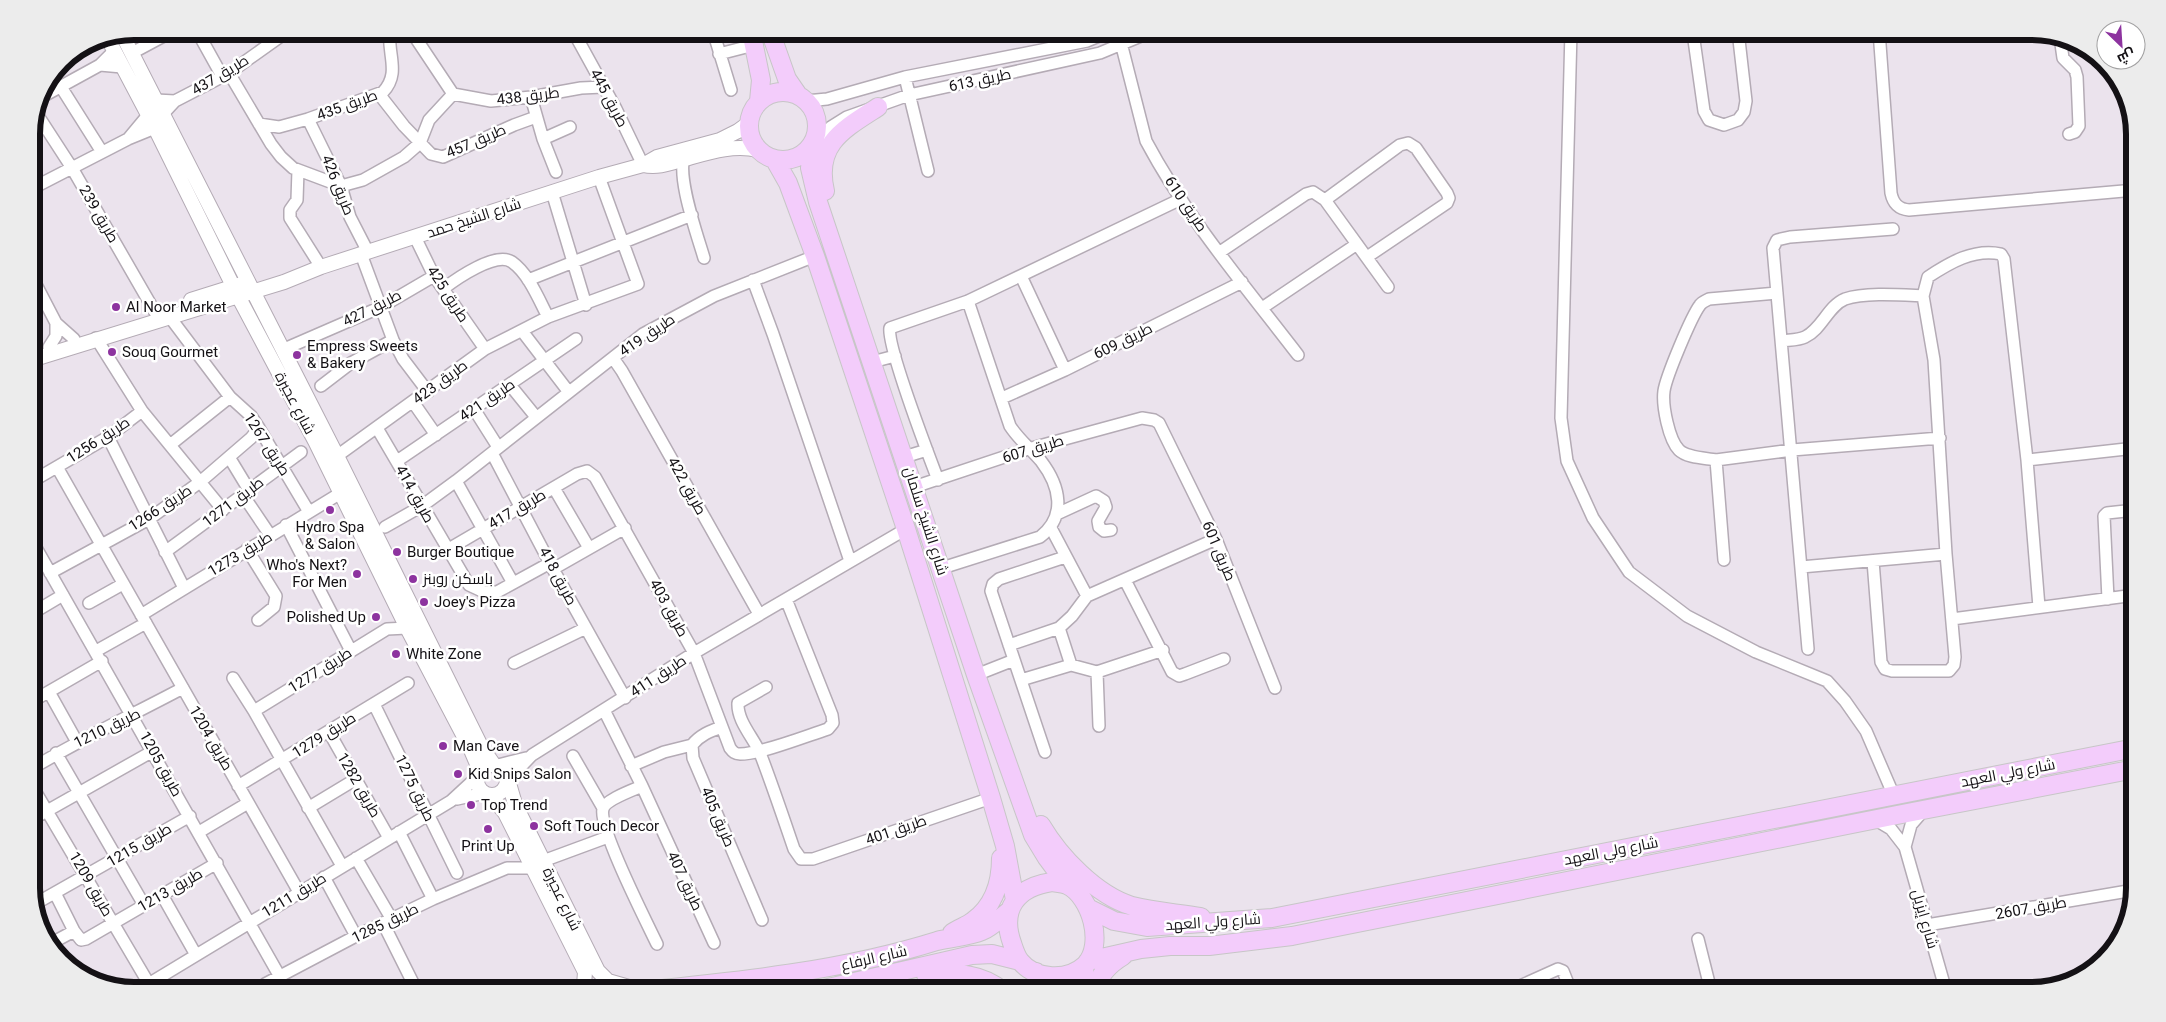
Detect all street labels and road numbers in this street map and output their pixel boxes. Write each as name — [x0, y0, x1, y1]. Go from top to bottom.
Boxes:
street label: طريق 437 — [188, 51, 252, 100]
street label: طريق 613 — [947, 65, 1013, 96]
street label: طريق 445 — [585, 66, 632, 131]
street label: طريق 438 — [495, 83, 561, 110]
street label: طريق 435 — [314, 86, 380, 125]
street label: طريق 457 — [443, 120, 509, 163]
street label: طريق 426 — [317, 152, 358, 218]
street label: طريق 610 — [1160, 173, 1211, 236]
street label: طريق 239 — [75, 182, 123, 246]
street label: شارع الشيخ حمد — [425, 194, 524, 244]
street label: طريق 425 — [422, 263, 473, 326]
street label: طريق 427 — [340, 286, 405, 331]
street label: طريق 419 — [616, 310, 679, 361]
street label: طريق 609 — [1091, 319, 1156, 364]
street label: طريق 423 — [409, 356, 471, 409]
street label: شارع عجيرة — [269, 369, 319, 438]
street label: طريق 421 — [456, 375, 519, 426]
street label: طريق 1267 — [239, 409, 294, 480]
street label: طريق 1256 — [63, 413, 134, 468]
street label: طريق 607 — [1000, 431, 1066, 468]
street label: طريق 422 — [663, 454, 710, 519]
street label: طريق 414 — [391, 462, 438, 527]
street label: شارع الشيخ سلمان — [898, 465, 952, 578]
street label: طريق 1271 — [199, 473, 268, 532]
street label: طريق 1266 — [125, 481, 196, 536]
street label: طريق 417 — [485, 485, 549, 533]
street label: طريق 601 — [1197, 518, 1240, 584]
street label: طريق 1273 — [205, 528, 276, 581]
street label: طريق 418 — [534, 544, 581, 609]
street label: طريق 403 — [645, 576, 692, 641]
street label: طريق 1277 — [285, 643, 356, 697]
street label: طريق 411 — [627, 651, 690, 702]
street label: طريق 1204 — [184, 702, 237, 774]
street label: طريق 1210 — [71, 704, 144, 753]
street label: طريق 1279 — [289, 708, 360, 762]
street label: طريق 1205 — [135, 728, 186, 800]
street label: طريق 1282 — [332, 749, 385, 821]
street label: طريق 1275 — [390, 752, 439, 825]
street label: شارع ولي العهد — [1959, 755, 2057, 794]
street label: طريق 405 — [696, 784, 739, 850]
street label: طريق 401 — [863, 811, 929, 850]
street label: طريق 1215 — [103, 819, 175, 872]
street label: شارع ولي العهد — [1562, 833, 1660, 872]
street label: طريق 1209 — [64, 848, 117, 920]
street label: طريق 407 — [663, 849, 707, 914]
street label: طريق 1213 — [134, 864, 206, 917]
street label: شارع عجيرة — [537, 864, 585, 935]
street label: طريق 1211 — [259, 869, 330, 922]
street label: شارع إيزيل — [1906, 887, 1942, 951]
street label: طريق 2607 — [1994, 893, 2068, 924]
street label: طريق 1285 — [349, 899, 422, 948]
street label: شارع ولي العهد — [1165, 910, 1262, 937]
street label: شارع الرفاع — [839, 942, 909, 976]

